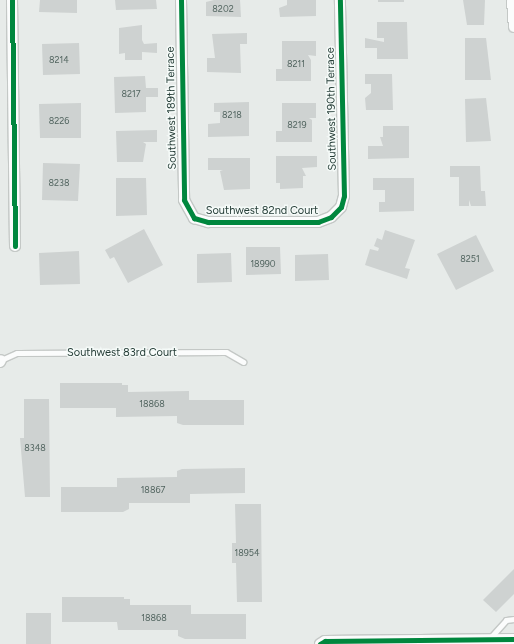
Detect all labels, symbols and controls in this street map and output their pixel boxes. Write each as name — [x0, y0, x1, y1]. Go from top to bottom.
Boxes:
house number: 8202 — [212, 4, 234, 14]
street label: Southwest 189th Terrace — [164, 46, 180, 170]
street label: Southwest 190th Terrace — [324, 47, 340, 171]
house number: 8214 — [49, 55, 69, 65]
house number: 8211 — [287, 59, 305, 69]
house number: 8217 — [121, 89, 141, 99]
house number: 8218 — [222, 110, 242, 120]
house number: 8226 — [49, 116, 69, 126]
house number: 8219 — [287, 120, 307, 130]
house number: 8238 — [49, 178, 69, 188]
street label: Southwest 82nd Court — [206, 204, 318, 218]
house number: 8251 — [460, 254, 480, 264]
house number: 18990 — [250, 259, 276, 269]
street label: Southwest 83rd Court — [67, 346, 177, 360]
house number: 18868 — [139, 399, 165, 409]
house number: 8348 — [24, 443, 46, 453]
house number: 18867 — [141, 485, 165, 495]
house number: 18954 — [234, 548, 260, 558]
house number: 18868 — [141, 613, 167, 623]

